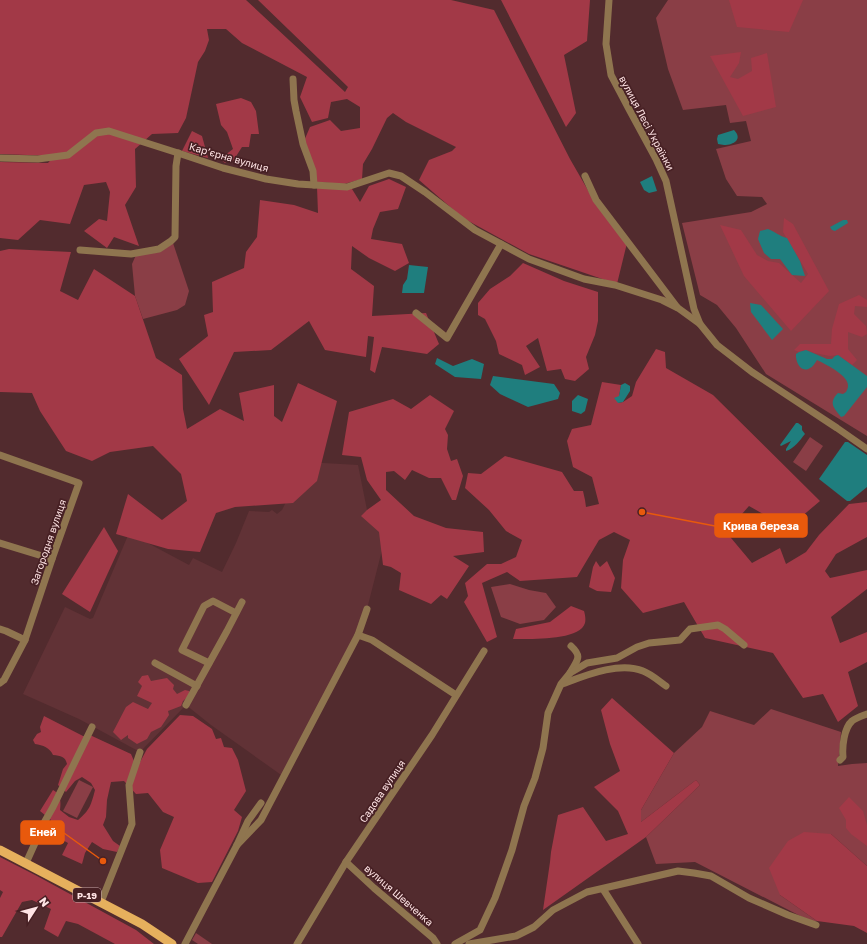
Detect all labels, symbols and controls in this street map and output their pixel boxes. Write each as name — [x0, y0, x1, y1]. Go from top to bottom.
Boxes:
street label: вулиця Лесі Українки — [617, 74, 677, 172]
street label: Карʼєрна вулиця — [188, 140, 270, 174]
street label: Загородня вулиця — [28, 498, 68, 586]
callout: Крива береза — [715, 514, 807, 537]
text: Крива береза — [723, 519, 799, 532]
street label: Садова вулиця — [357, 757, 407, 825]
callout: Еней — [21, 821, 64, 844]
text: Еней — [30, 825, 57, 838]
street label: вулиця Шевченка — [362, 862, 436, 928]
north arrow — [16, 888, 56, 928]
road number: Р-19 — [73, 888, 101, 902]
text: N — [37, 895, 52, 909]

